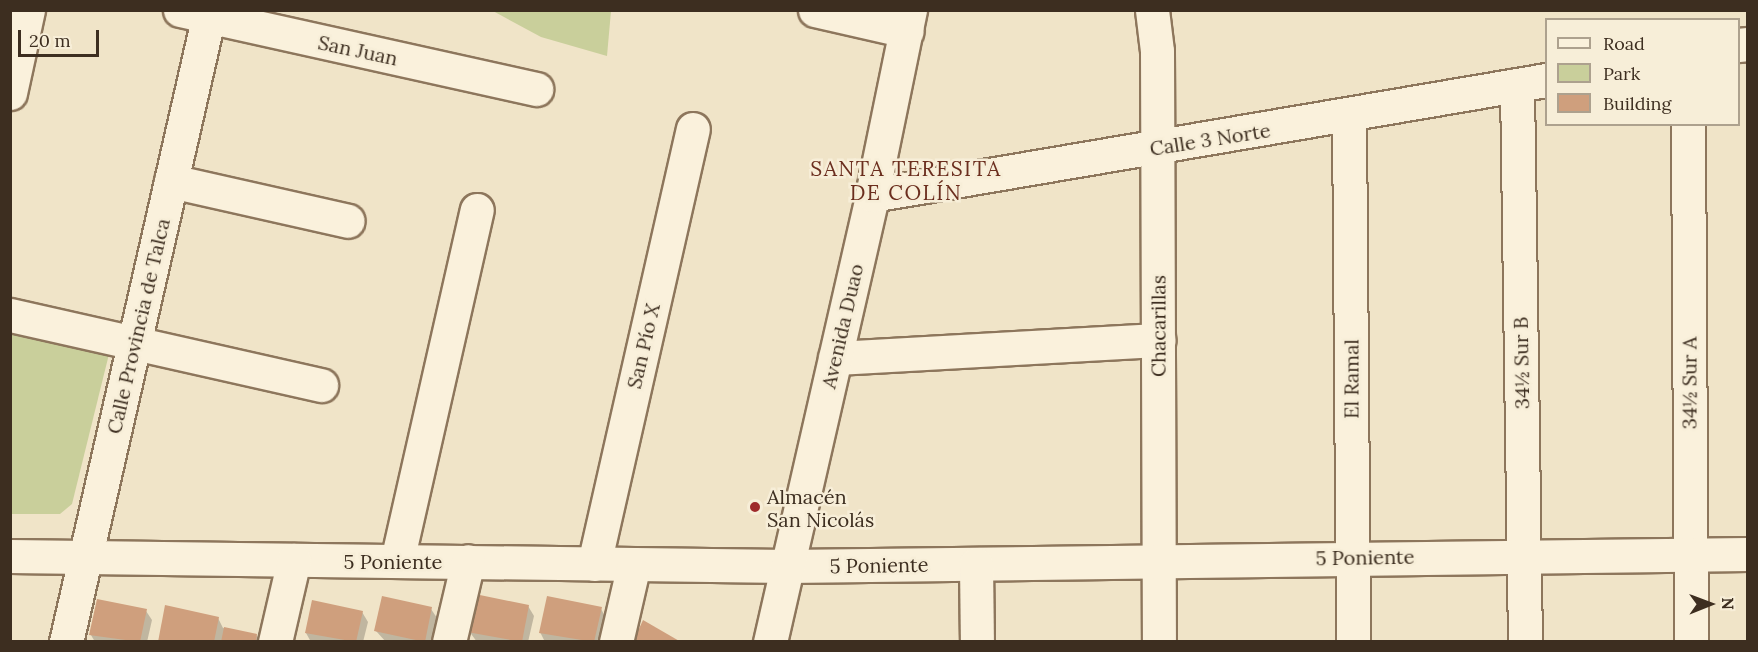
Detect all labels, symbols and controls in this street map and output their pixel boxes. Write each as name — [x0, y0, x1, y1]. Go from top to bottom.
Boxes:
scale bar — [21, 18, 102, 56]
legend — [1545, 18, 1740, 126]
text: 20 m — [29, 29, 71, 52]
street label: San Juan — [316, 30, 400, 70]
text: Road — [1603, 32, 1645, 55]
text: Park — [1603, 62, 1640, 85]
text: Building — [1603, 92, 1671, 115]
street label: Calle 3 Norte — [1148, 118, 1272, 160]
district label: SANTA TERESITA DE COLÍN — [810, 156, 1002, 206]
street label: Calle Provincia de Talca — [102, 216, 174, 436]
street label: Avenida Duao — [816, 261, 868, 391]
street label: Chacarillas — [1146, 275, 1170, 377]
street label: San Pío X — [622, 301, 664, 391]
street label: 34½ Sur B — [1508, 317, 1534, 409]
street label: 34½ Sur A — [1677, 337, 1701, 429]
street label: El Ramal — [1339, 339, 1363, 419]
place label: Almacén San Nicolás — [767, 484, 874, 531]
marker: Almacén San Nicolás — [748, 500, 762, 514]
street label: 5 Poniente — [1315, 544, 1415, 570]
street label: 5 Poniente — [344, 549, 442, 573]
street label: 5 Poniente — [829, 552, 929, 578]
north arrow — [1680, 574, 1740, 634]
text: N — [1718, 597, 1738, 610]

